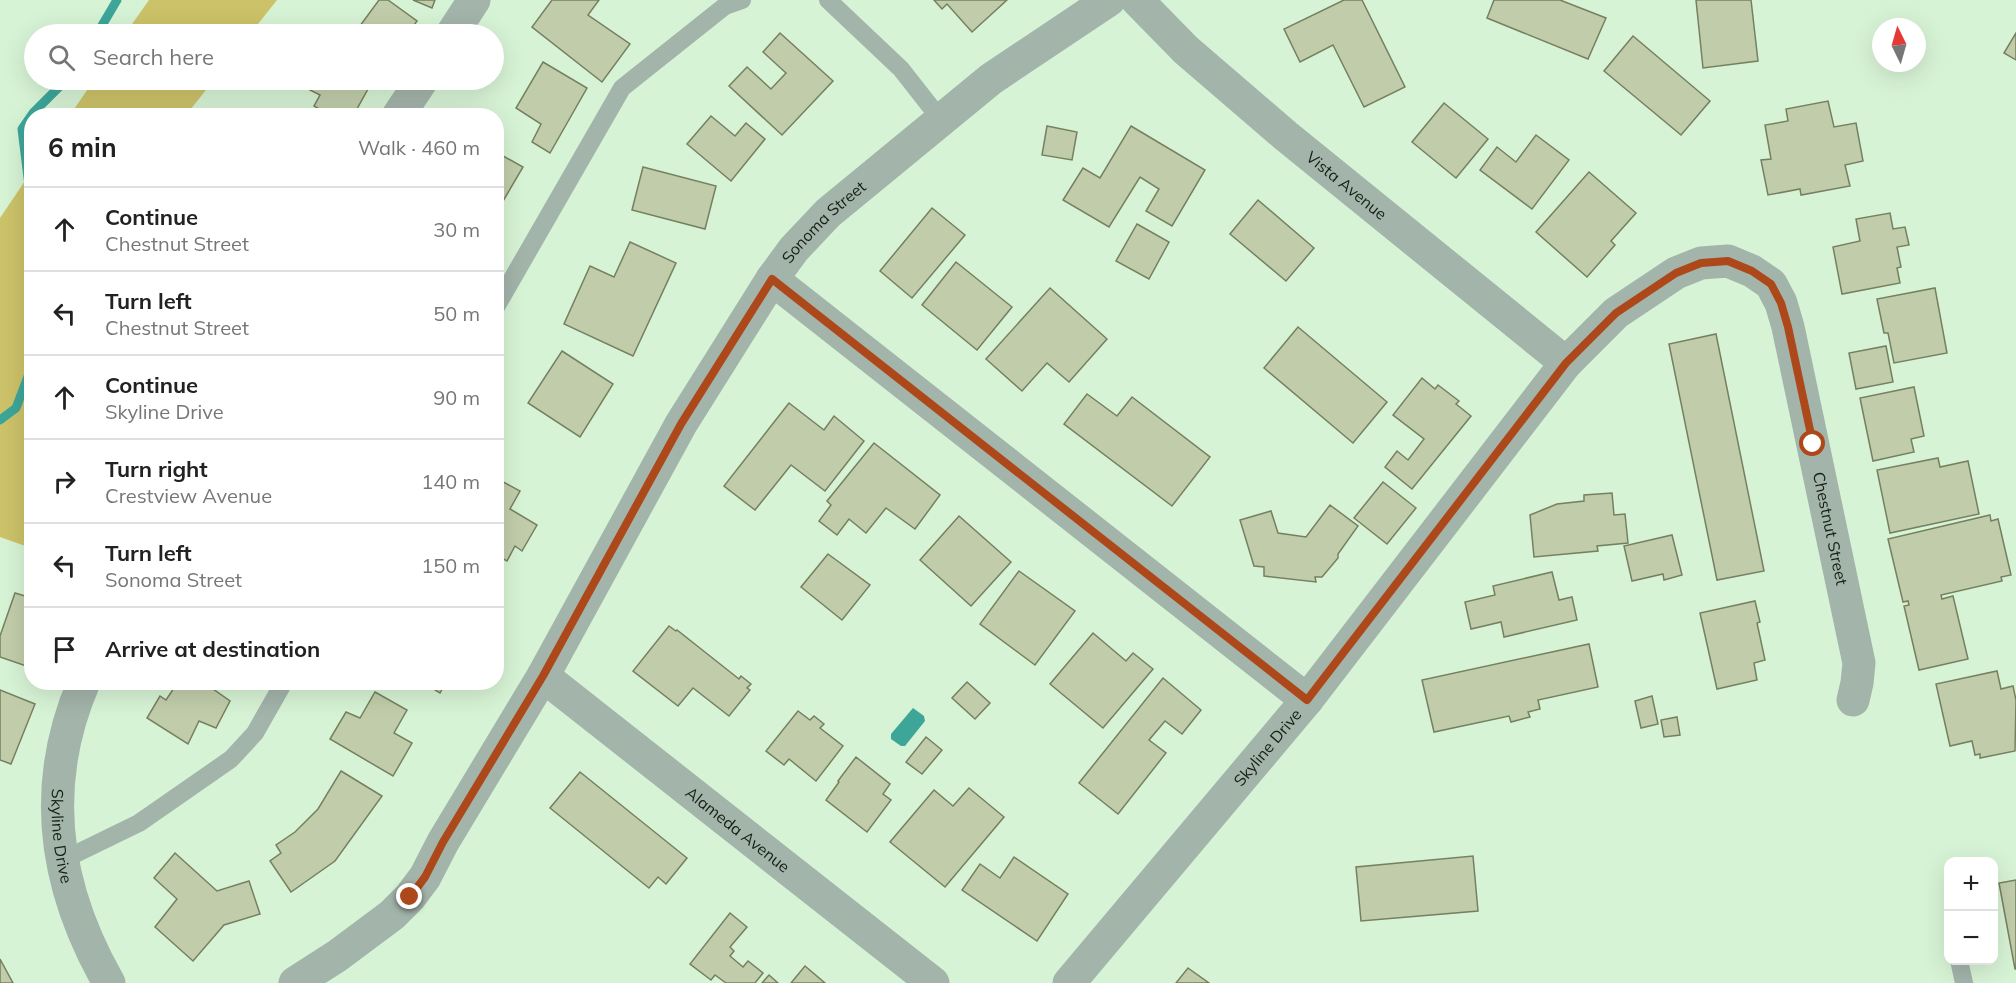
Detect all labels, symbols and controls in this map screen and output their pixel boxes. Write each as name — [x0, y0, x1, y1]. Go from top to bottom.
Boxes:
north arrow — [1872, 18, 1926, 72]
search box — [24, 24, 504, 90]
icon: search — [45, 41, 78, 74]
text: Search here — [93, 43, 214, 71]
text: 6 min — [48, 131, 117, 164]
text: Walk · 460 m — [358, 135, 480, 160]
street label: Vista Avenue — [1302, 147, 1391, 224]
street label: Sonoma Street — [777, 176, 870, 267]
text: Continue — [105, 203, 198, 231]
icon: ahead — [48, 213, 81, 246]
text: 30 m — [433, 217, 480, 242]
text: Chestnut Street — [105, 231, 249, 256]
text: Turn left — [105, 287, 192, 315]
icon: left — [48, 297, 81, 330]
text: 50 m — [433, 301, 480, 326]
text: Chestnut Street — [105, 315, 249, 340]
text: Continue — [105, 371, 198, 399]
icon: ahead — [48, 381, 81, 414]
text: 90 m — [433, 385, 480, 410]
text: Skyline Drive — [105, 399, 224, 424]
route start — [1799, 430, 1825, 456]
text: Turn right — [105, 455, 208, 483]
icon: right — [48, 465, 81, 498]
text: 140 m — [421, 469, 480, 494]
street label: Chestnut Street — [1809, 470, 1852, 587]
text: Crestview Avenue — [105, 483, 272, 508]
text: Turn left — [105, 539, 192, 567]
icon: left — [48, 549, 81, 582]
text: 150 m — [421, 553, 480, 578]
text: Sonoma Street — [105, 567, 242, 592]
icon: arrive — [48, 633, 81, 666]
text: Arrive at destination — [105, 635, 320, 663]
street label: Skyline Drive — [1229, 704, 1305, 790]
street label: Alameda Avenue — [682, 782, 794, 877]
street label: Skyline Drive — [47, 788, 77, 885]
map controls — [1944, 857, 1998, 965]
button: + — [1944, 857, 1998, 911]
route end — [396, 883, 422, 909]
button: − — [1944, 911, 1998, 965]

